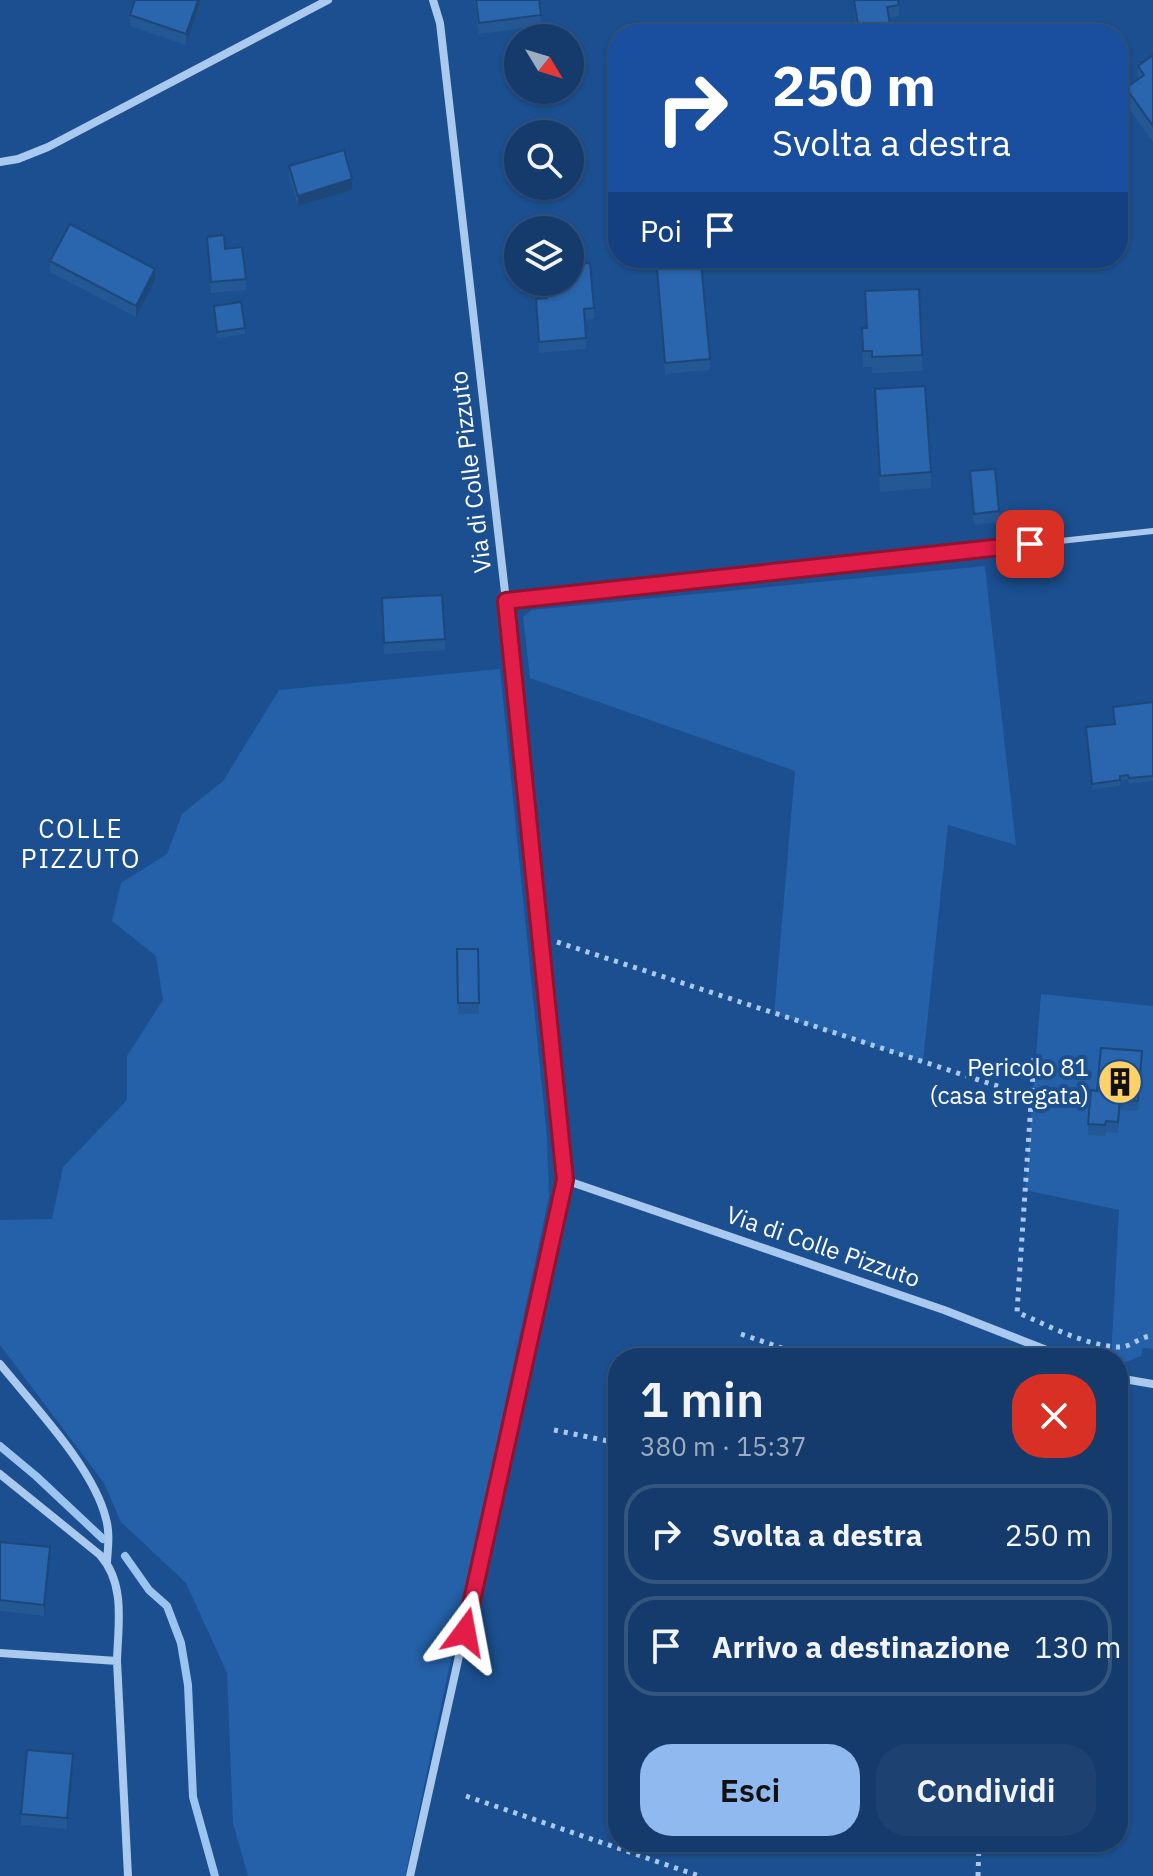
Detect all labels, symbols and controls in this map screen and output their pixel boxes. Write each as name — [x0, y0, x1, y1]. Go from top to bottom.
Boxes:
north arrow — [504, 24, 584, 104]
map controls — [504, 24, 584, 296]
text: 250 m — [772, 49, 936, 121]
icon: right — [640, 56, 744, 160]
text: Svolta a destra — [772, 119, 1011, 166]
button: search — [504, 120, 584, 200]
icon: arrive — [698, 208, 742, 252]
text: Poi — [640, 211, 682, 250]
button: layers — [504, 216, 584, 296]
street label: Via di Colle Pizzuto — [442, 369, 498, 575]
pin — [996, 510, 1064, 578]
icon: arrive — [1008, 522, 1052, 566]
district label: COLLE PIZZUTO — [21, 811, 141, 875]
place label: Pericolo 81 (casa stregata) — [929, 1051, 1089, 1111]
building icon: Pericolo 81 (casa stregata) — [1096, 1058, 1144, 1106]
street label: Via di Colle Pizzuto — [722, 1198, 925, 1294]
text: 1 min — [640, 1368, 764, 1430]
button: close — [1012, 1374, 1096, 1458]
text: 380 m · 15:37 — [640, 1429, 806, 1463]
icon: right — [644, 1512, 688, 1556]
text: Svolta a destra — [712, 1515, 923, 1554]
text: 250 m — [1005, 1515, 1092, 1554]
position arrow — [423, 1590, 507, 1674]
icon: arrive — [644, 1624, 688, 1668]
text: Arrivo a destinazione — [712, 1627, 1010, 1666]
text: 130 m — [1034, 1627, 1121, 1666]
button: Esci — [640, 1744, 860, 1836]
button: Condividi — [876, 1744, 1096, 1836]

